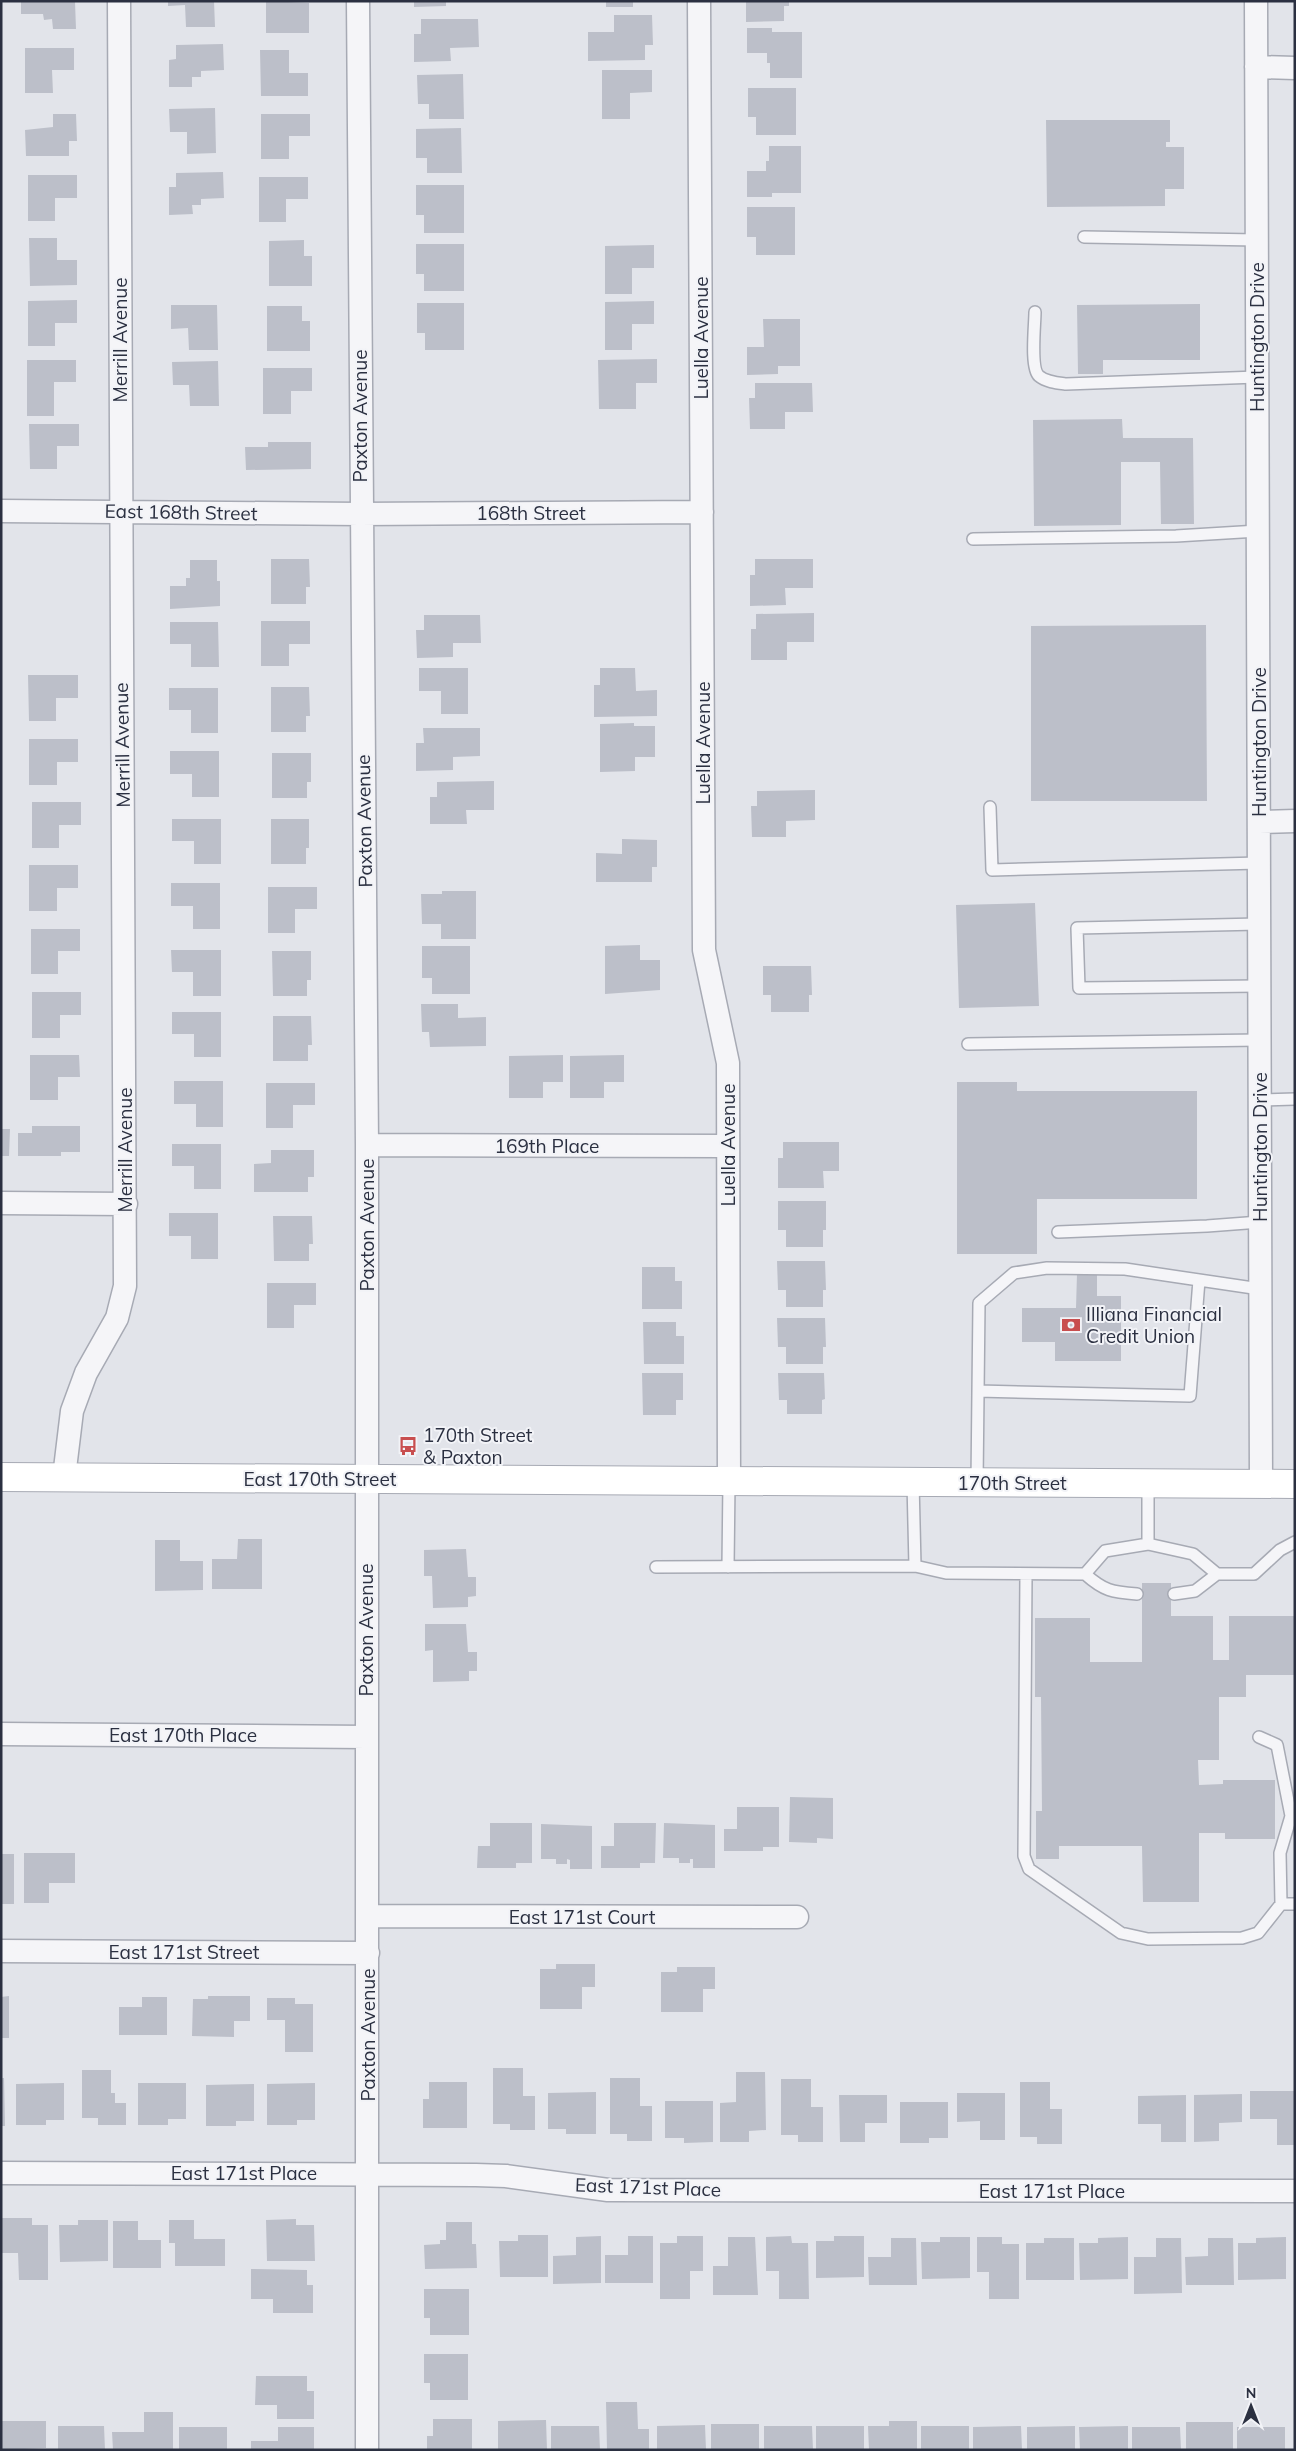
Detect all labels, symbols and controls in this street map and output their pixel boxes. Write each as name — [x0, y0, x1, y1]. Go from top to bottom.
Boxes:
street label: Huntington Drive — [1245, 262, 1269, 412]
street label: Luella Avenue — [689, 276, 713, 400]
street label: Merrill Avenue — [108, 277, 132, 403]
street label: Paxton Avenue — [348, 349, 372, 483]
street label: East 168th Street — [104, 499, 258, 525]
street label: 168th Street — [476, 501, 586, 525]
street label: Huntington Drive — [1247, 667, 1271, 817]
street label: Luella Avenue — [691, 681, 715, 805]
street label: Merrill Avenue — [109, 682, 135, 808]
street label: Paxton Avenue — [351, 754, 377, 888]
street label: Huntington Drive — [1248, 1072, 1272, 1222]
street label: Luella Avenue — [716, 1083, 740, 1207]
street label: Merrill Avenue — [113, 1087, 137, 1213]
street label: 169th Place — [495, 1134, 599, 1158]
street label: Paxton Avenue — [355, 1158, 379, 1292]
place label: Illiana Financial Credit Union — [1086, 1302, 1222, 1348]
bank icon: Illiana Financial Credit Union — [1060, 1314, 1082, 1336]
place label: 170th Street & Paxton — [423, 1423, 533, 1469]
bus stop icon: 170th Street & Paxton — [397, 1435, 419, 1457]
street label: East 170th Street — [244, 1467, 397, 1491]
street label: 170th Street — [957, 1471, 1067, 1495]
street label: Paxton Avenue — [354, 1563, 378, 1697]
street label: East 170th Place — [109, 1723, 257, 1747]
street label: East 171st Court — [509, 1905, 656, 1929]
street label: East 171st Street — [108, 1940, 260, 1964]
street label: Paxton Avenue — [356, 1968, 380, 2102]
street label: East 171st Place — [171, 2161, 317, 2185]
street label: East 171st Place — [574, 2172, 722, 2202]
street label: East 171st Place — [979, 2179, 1125, 2203]
north arrow — [1226, 2381, 1276, 2431]
text: N — [1246, 2384, 1256, 2402]

